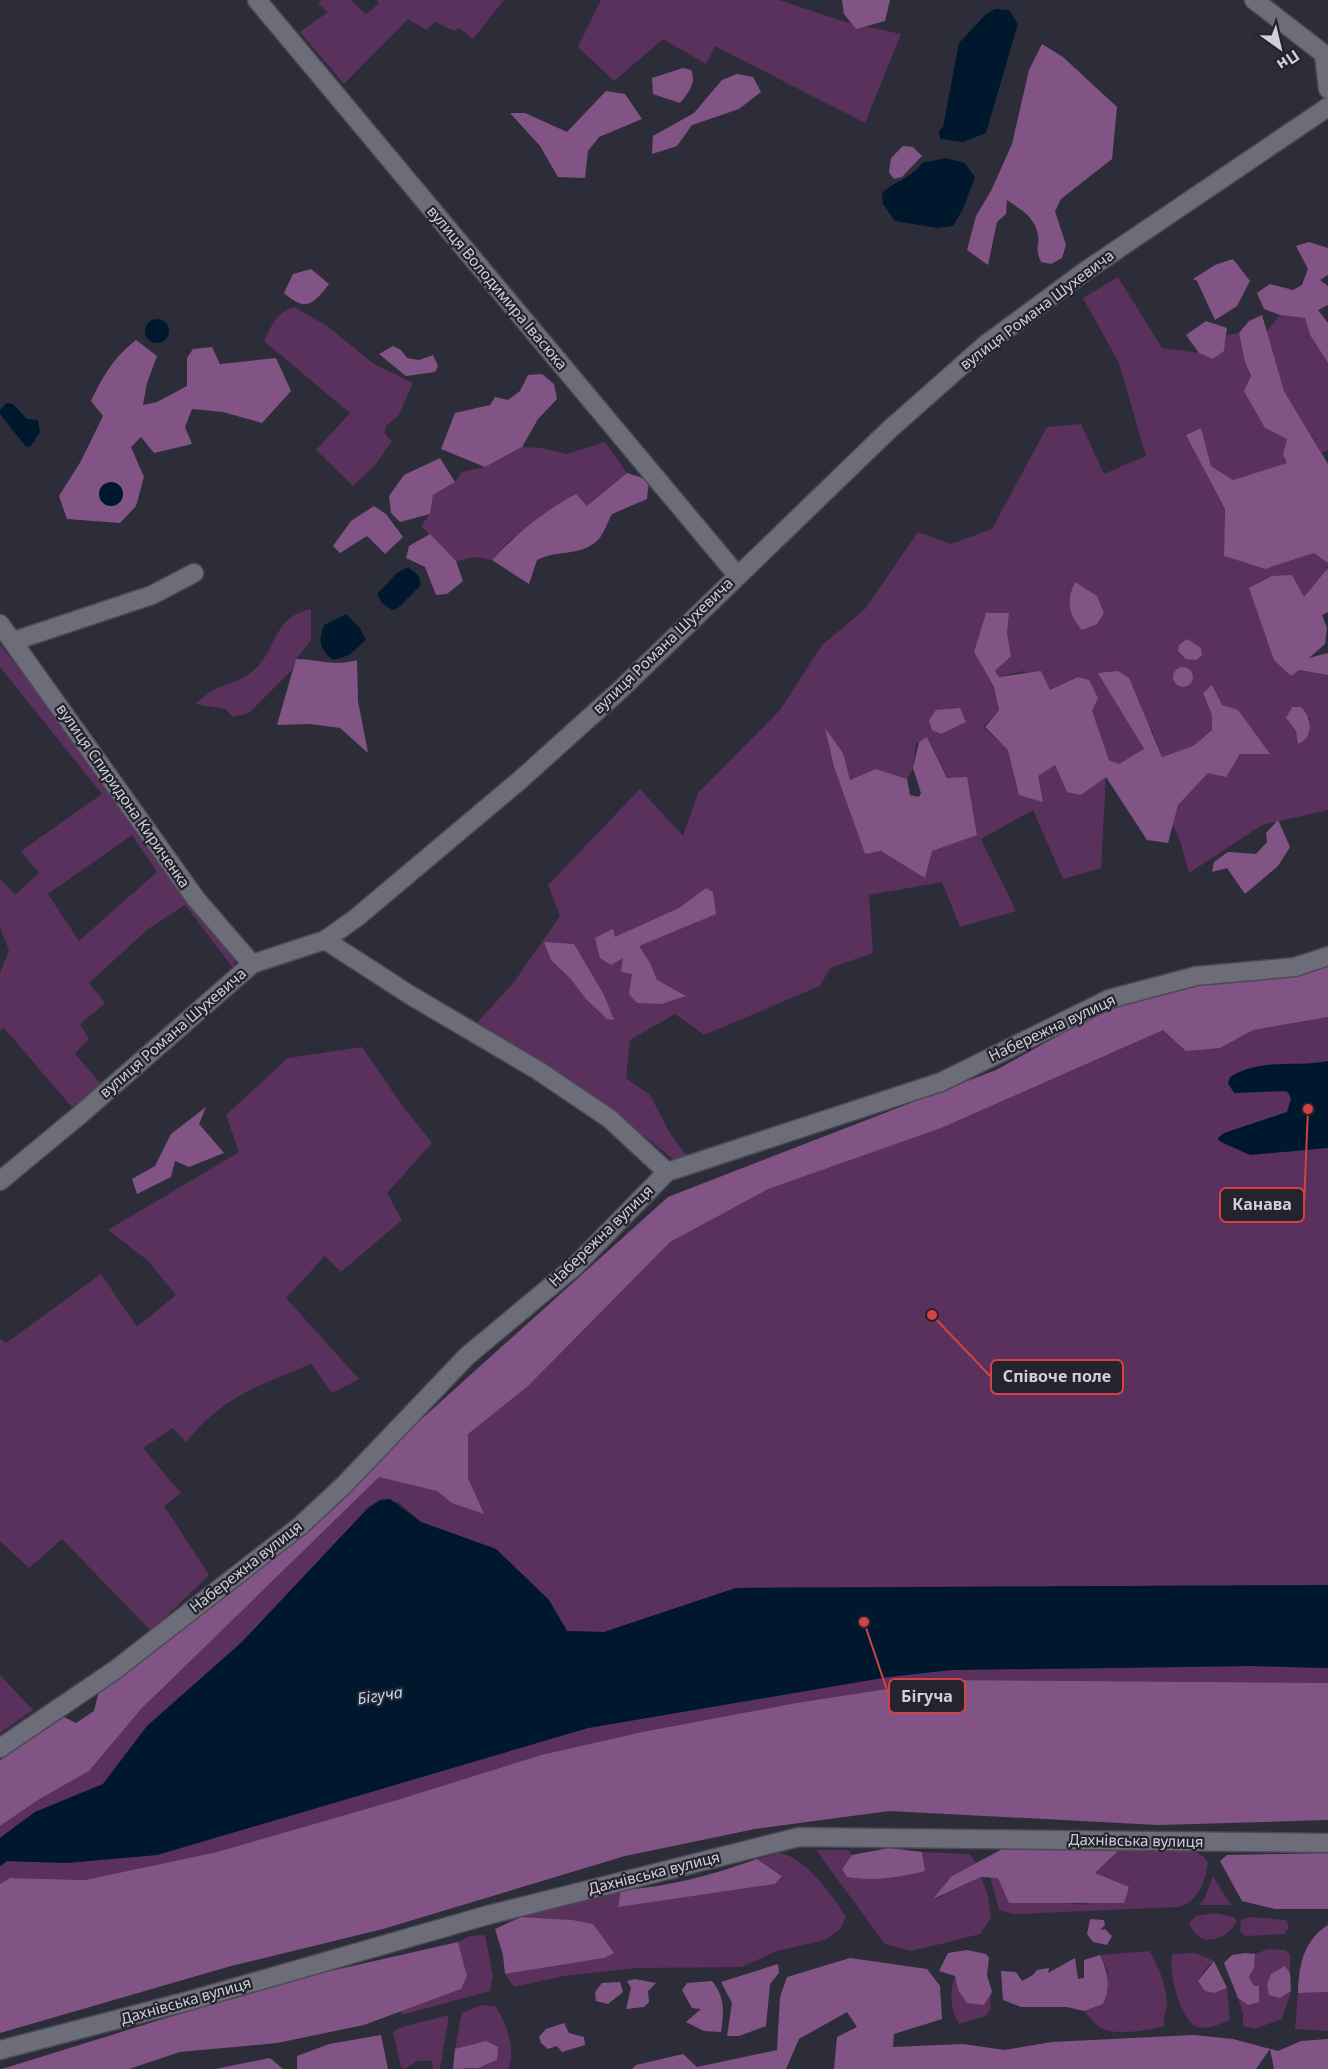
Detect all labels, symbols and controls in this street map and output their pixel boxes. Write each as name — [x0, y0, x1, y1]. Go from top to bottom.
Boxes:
north arrow — [1250, 18, 1310, 78]
text: Пн — [1273, 45, 1304, 76]
street label: вулиця Володимира Івасюка — [423, 201, 572, 374]
street label: вулиця Романа Шухевича — [955, 245, 1117, 374]
street label: вулиця Романа Шухевича — [588, 573, 737, 718]
street label: вулиця Спиридона Кириченка — [52, 699, 195, 891]
street label: вулиця Романа Шухевича — [95, 963, 250, 1101]
street label: Набережна вулиця — [985, 989, 1118, 1065]
street label: Набережна вулиця — [544, 1180, 657, 1290]
callout: Канава — [1220, 1188, 1304, 1222]
text: Канава — [1232, 1193, 1292, 1215]
callout: Співоче поле — [991, 1360, 1123, 1394]
text: Співоче поле — [1003, 1365, 1111, 1387]
street label: Набережна вулиця — [185, 1516, 306, 1617]
callout: Бігуча — [889, 1679, 965, 1713]
water label: Бігуча — [356, 1681, 404, 1709]
text: Бігуча — [901, 1685, 953, 1707]
street label: Дахнівська вулиця — [1068, 1829, 1204, 1851]
street label: Дахнівська вулиця — [586, 1846, 722, 1898]
street label: Дахнівська вулиця — [118, 1972, 253, 2028]

